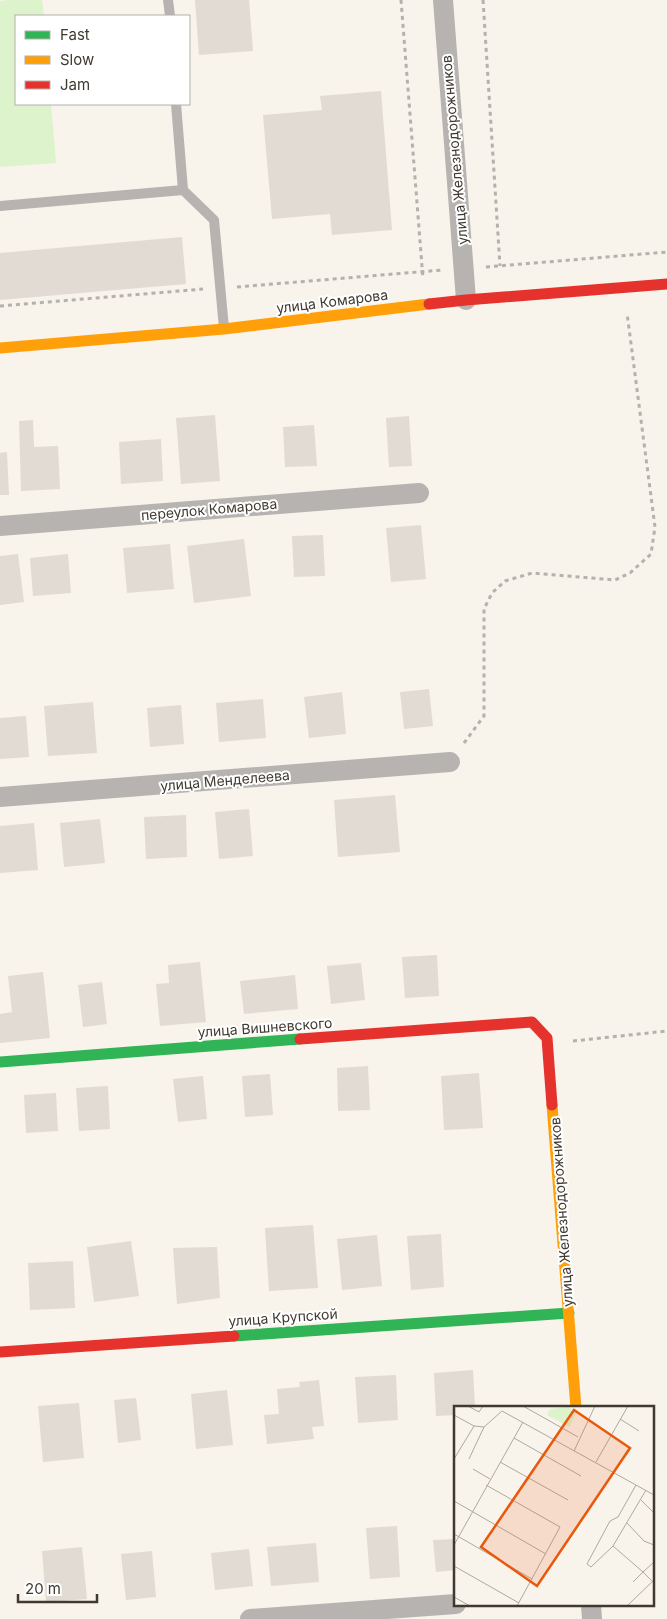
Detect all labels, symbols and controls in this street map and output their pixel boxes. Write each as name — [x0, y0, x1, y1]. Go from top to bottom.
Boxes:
legend — [15, 15, 190, 105]
text: Fast — [60, 25, 90, 44]
text: Slow — [60, 50, 94, 69]
street label: улица Железнодорожников — [437, 55, 471, 245]
text: Jam — [60, 75, 90, 94]
street label: улица Комарова — [275, 286, 389, 316]
street label: переулок Комарова — [140, 495, 278, 523]
street label: улица Менделеева — [160, 766, 290, 794]
street label: улица Вишневского — [197, 1014, 333, 1040]
street label: улица Железнодорожников — [546, 1117, 576, 1307]
street label: улица Крупской — [228, 1305, 338, 1329]
inset map — [454, 1406, 654, 1606]
scale bar — [18, 1572, 96, 1604]
text: 20 m — [25, 1579, 61, 1598]

